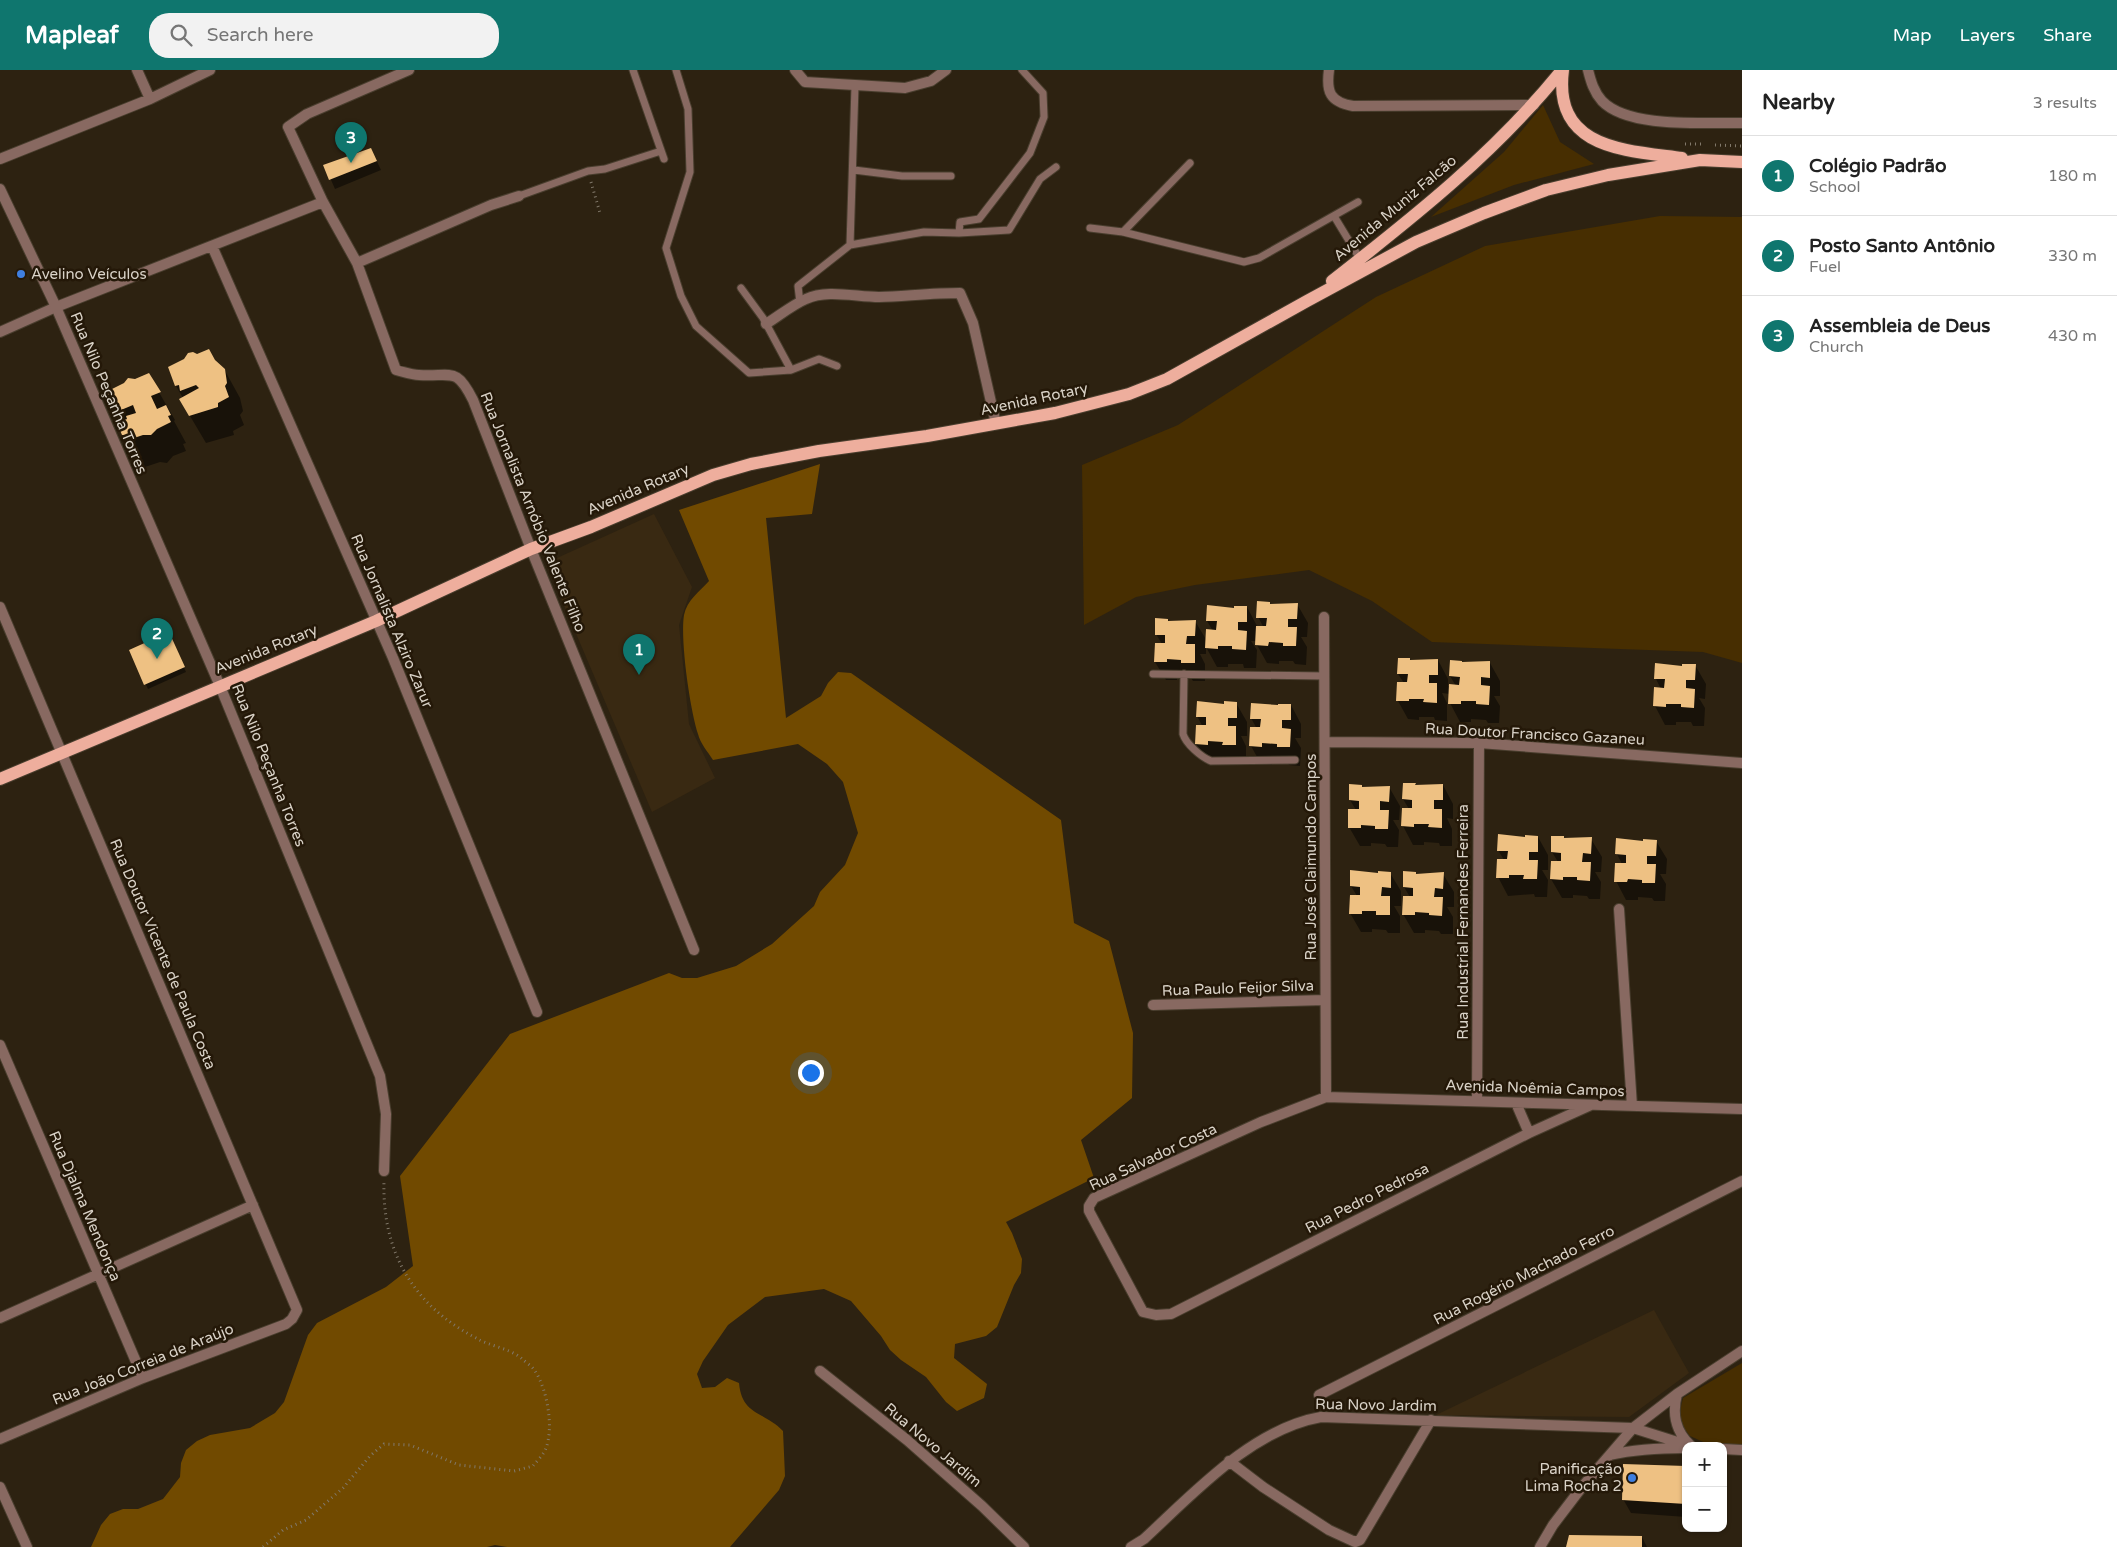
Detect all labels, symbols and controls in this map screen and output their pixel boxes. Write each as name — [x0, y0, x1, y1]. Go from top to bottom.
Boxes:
search box — [149, 13, 499, 58]
text: Mapleaf — [25, 21, 119, 50]
icon: search — [167, 21, 195, 49]
text: Search here — [207, 24, 314, 46]
text: Map — [1893, 24, 1932, 46]
text: Layers — [1960, 24, 2015, 46]
text: Share — [2043, 24, 2092, 46]
text: Nearby — [1762, 90, 1835, 115]
text: 3 results — [2033, 93, 2097, 113]
pin: 3 — [335, 122, 367, 163]
street label: Avenida Muniz Falcão — [1330, 151, 1460, 265]
text: Colégio Padrão — [1809, 155, 1947, 177]
text: 1 — [1773, 166, 1783, 186]
text: 180 m — [2048, 166, 2097, 186]
text: School — [1809, 177, 1861, 197]
text: Posto Santo Antônio — [1809, 235, 1995, 257]
text: 2 — [1773, 246, 1783, 266]
text: 330 m — [2048, 246, 2097, 266]
text: Fuel — [1809, 257, 1841, 277]
place label: Avelino Veículos — [31, 265, 147, 283]
marker: Avelino Veículos — [15, 268, 27, 280]
street label: Rua Nilo Peçanha Torres — [67, 309, 151, 477]
text: Assembleia de Deus — [1809, 315, 1990, 337]
text: 3 — [1773, 326, 1783, 346]
text: 430 m — [2048, 326, 2097, 346]
text: Church — [1809, 337, 1864, 357]
street label: Avenida Rotary — [979, 379, 1089, 419]
street label: Rua Jornalista Arnóbio Valente Filho — [476, 389, 590, 635]
street label: Avenida Rotary — [584, 459, 692, 519]
street label: Rua Jornalista Alziro Zarur — [347, 531, 437, 711]
pin: 2 — [141, 618, 173, 659]
street label: Avenida Rotary — [212, 620, 320, 678]
pin: 1 — [623, 634, 655, 675]
street label: Rua Nilo Peçanha Torres — [228, 681, 310, 849]
street label: Rua Doutor Francisco Gazaneu — [1425, 719, 1645, 749]
street label: Rua José Claimundo Campos — [1302, 753, 1320, 961]
street label: Rua Industrial Fernandes Ferreira — [1454, 804, 1472, 1040]
street label: Rua Doutor Vicente de Paula Costa — [106, 836, 220, 1072]
street label: Rua Paulo Feijor Silva — [1162, 976, 1314, 1000]
your location — [798, 1060, 824, 1086]
street label: Avenida Noêmia Campos — [1445, 1076, 1625, 1100]
street label: Rua Salvador Costa — [1086, 1120, 1220, 1194]
street label: Rua Djalma Mendonça — [45, 1128, 125, 1284]
street label: Rua Pedro Pedrosa — [1302, 1159, 1432, 1237]
street label: Rua Rogério Machado Ferro — [1430, 1221, 1618, 1329]
street label: Rua João Correia de Araújo — [50, 1319, 236, 1409]
street label: Rua Novo Jardim — [1315, 1395, 1437, 1415]
street label: Rua Novo Jardim — [881, 1399, 985, 1491]
map controls — [1682, 1442, 1727, 1532]
button: + — [1682, 1442, 1727, 1487]
place label: Panificação Lima Rocha 2 — [1525, 1460, 1622, 1495]
marker: Panificação Lima Rocha 2 — [1626, 1472, 1638, 1484]
button: − — [1682, 1487, 1727, 1532]

